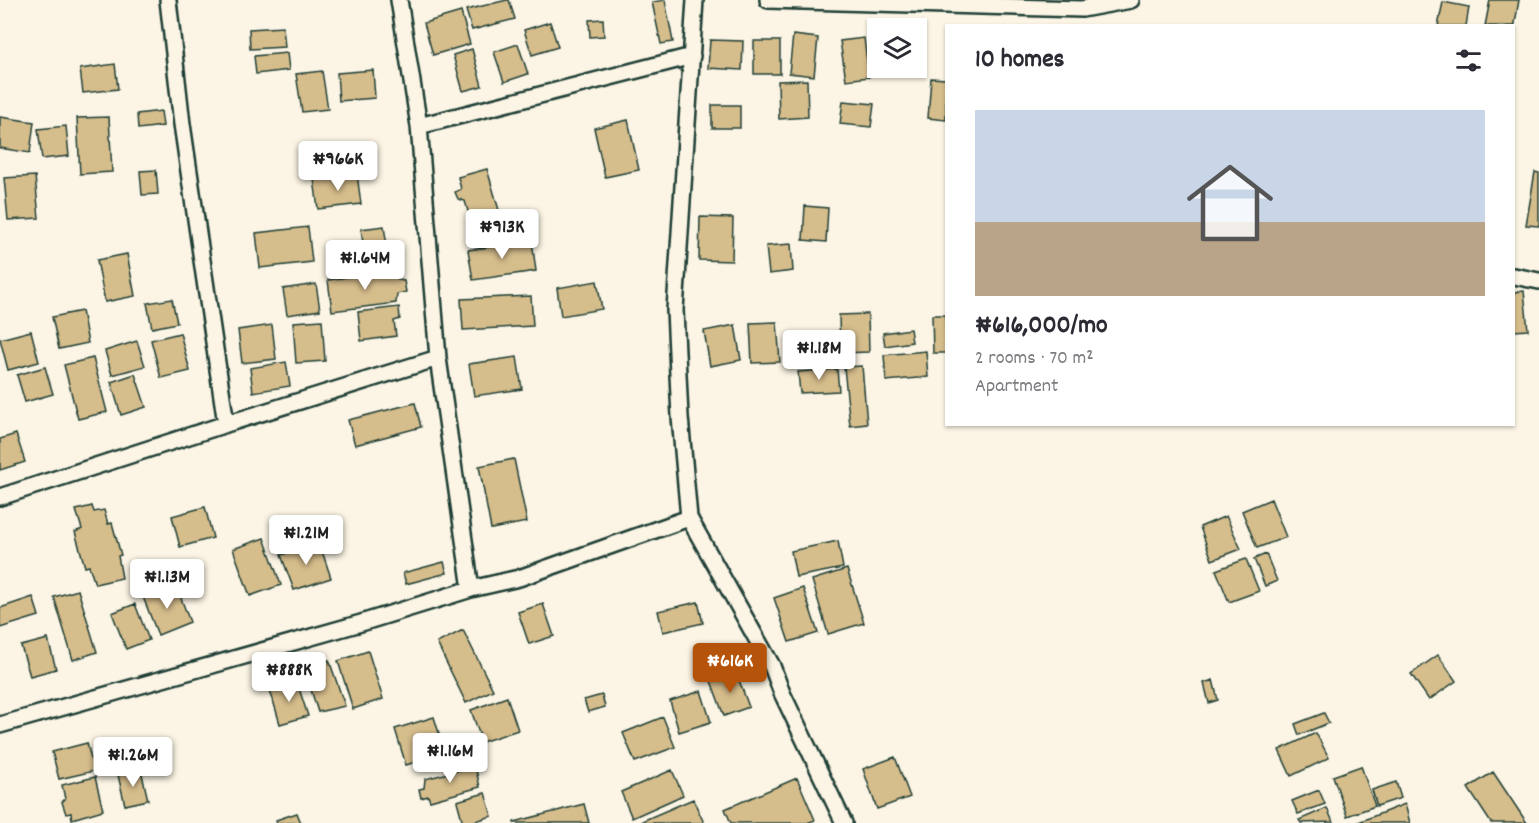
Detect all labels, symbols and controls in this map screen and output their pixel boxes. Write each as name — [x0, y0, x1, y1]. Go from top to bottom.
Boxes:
map controls — [867, 18, 927, 78]
button: layers — [867, 18, 927, 78]
text: 10 homes — [975, 42, 1065, 79]
icon: filters — [1452, 44, 1485, 77]
pin: ₦966K — [296, 141, 380, 192]
text: ₦966K — [312, 146, 364, 174]
icon: home — [1176, 149, 1284, 257]
pin: ₦913K — [460, 209, 544, 260]
text: ₦913K — [480, 214, 524, 242]
pin: ₦1.64M — [316, 240, 414, 291]
text: ₦1.64M — [340, 245, 390, 273]
text: ₦616,000/mo — [975, 308, 1108, 345]
pin: ₦1.18M — [770, 330, 868, 381]
text: ₦1.18M — [797, 335, 841, 363]
text: 2 rooms · 70 m² — [975, 345, 1094, 373]
text: Apartment — [975, 373, 1058, 401]
pin: ₦1.21M — [257, 515, 355, 566]
text: ₦1.21M — [283, 520, 329, 548]
pin: ₦1.13M — [118, 559, 216, 610]
text: ₦1.13M — [144, 564, 190, 592]
pin: ₦616K — [688, 643, 772, 694]
text: ₦616K — [707, 648, 753, 676]
pin: ₦888K — [247, 652, 331, 703]
text: ₦888K — [266, 657, 312, 685]
pin: ₦1.16M — [401, 733, 499, 784]
pin: ₦1.26M — [84, 737, 182, 788]
text: ₦1.16M — [427, 738, 473, 766]
text: ₦1.26M — [107, 742, 159, 770]

